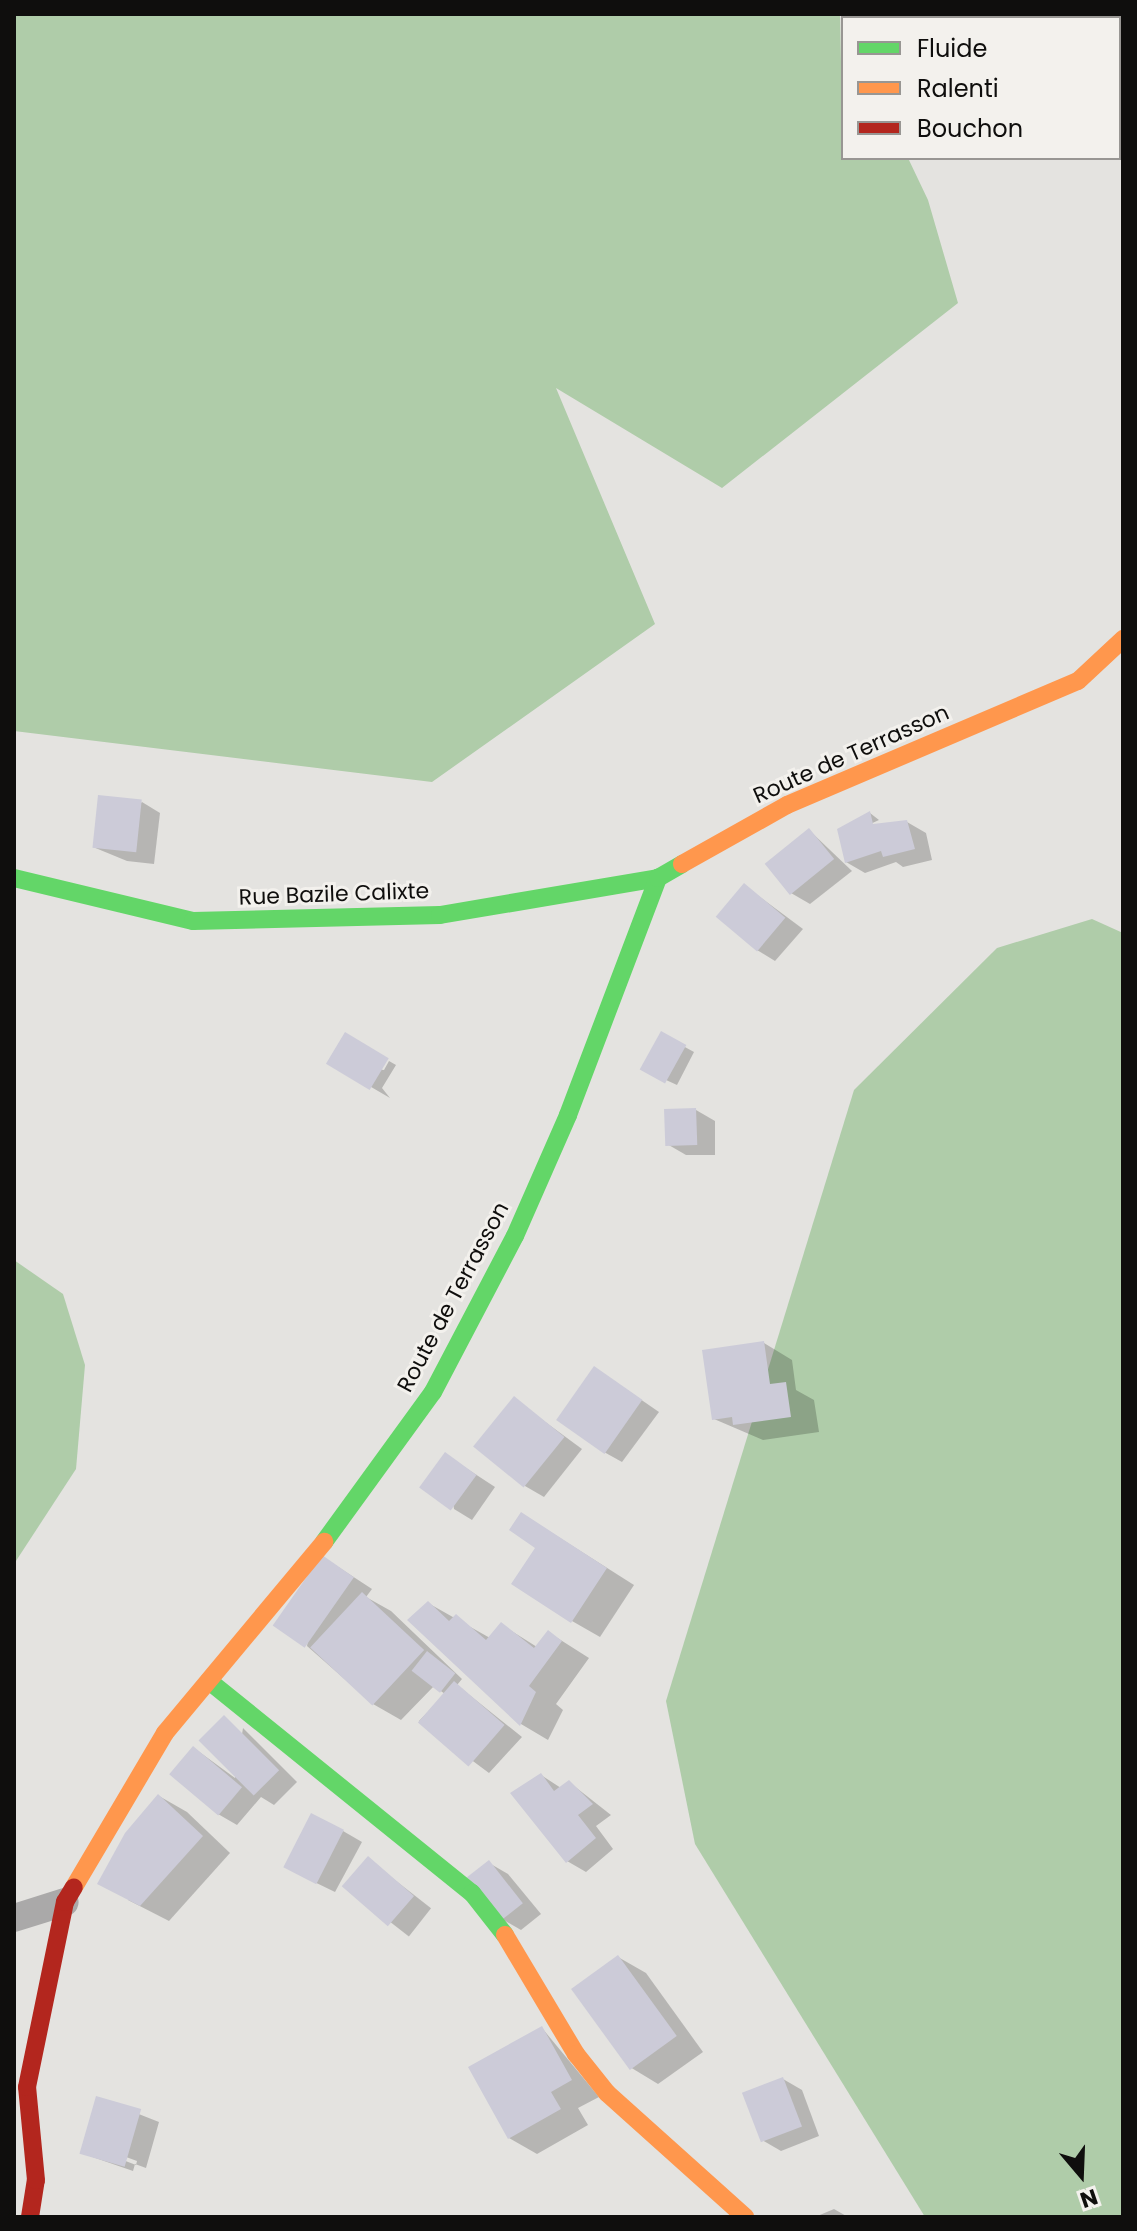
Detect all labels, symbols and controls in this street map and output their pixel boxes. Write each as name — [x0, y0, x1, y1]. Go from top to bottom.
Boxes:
legend — [841, 16, 1121, 160]
text: Fluide — [917, 32, 987, 65]
text: Ralenti — [917, 72, 999, 105]
text: Bouchon — [917, 112, 1023, 145]
street label: Route de Terrasson — [749, 699, 953, 809]
street label: Rue Bazile Calixte — [238, 877, 430, 911]
street label: Route de Terrasson — [392, 1197, 514, 1397]
north arrow — [1041, 2135, 1121, 2215]
text: N — [1076, 2181, 1102, 2216]

